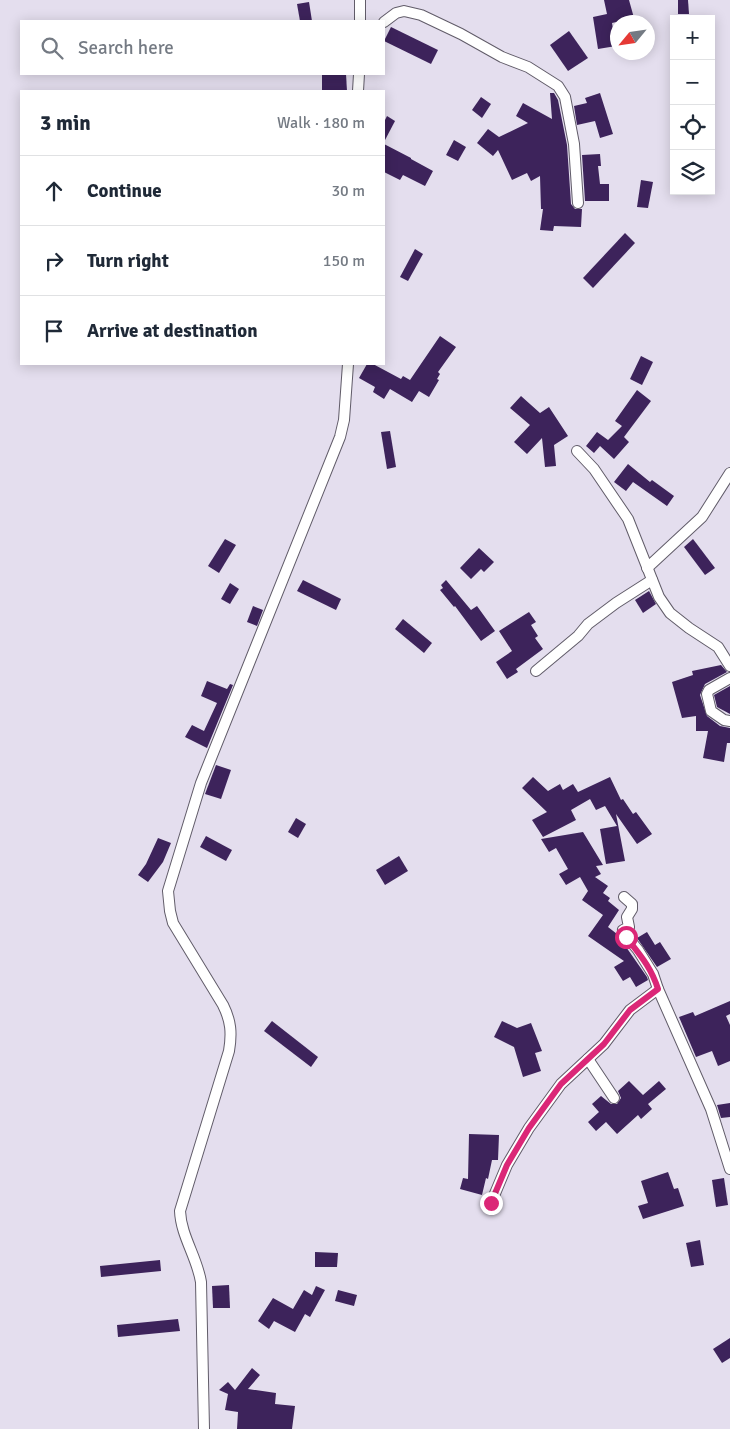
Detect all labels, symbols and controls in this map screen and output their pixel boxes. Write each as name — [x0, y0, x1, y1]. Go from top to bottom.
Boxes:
north arrow — [610, 15, 655, 60]
map controls — [670, 15, 715, 195]
button: + — [670, 15, 715, 60]
search box — [20, 20, 385, 75]
icon: search — [38, 34, 66, 62]
text: Search here — [78, 36, 174, 60]
button: − — [670, 60, 715, 105]
button: locate — [670, 105, 715, 150]
text: 3 min — [40, 110, 91, 136]
text: Walk · 180 m — [277, 113, 365, 133]
button: layers — [670, 150, 715, 195]
icon: ahead — [40, 177, 68, 205]
text: Continue — [87, 179, 162, 203]
text: 30 m — [331, 181, 365, 201]
icon: right — [40, 247, 68, 275]
text: Turn right — [87, 249, 169, 273]
text: 150 m — [323, 251, 365, 271]
icon: arrive — [40, 317, 68, 345]
text: Arrive at destination — [87, 319, 258, 343]
route start — [615, 926, 638, 949]
route end — [480, 1192, 503, 1215]

